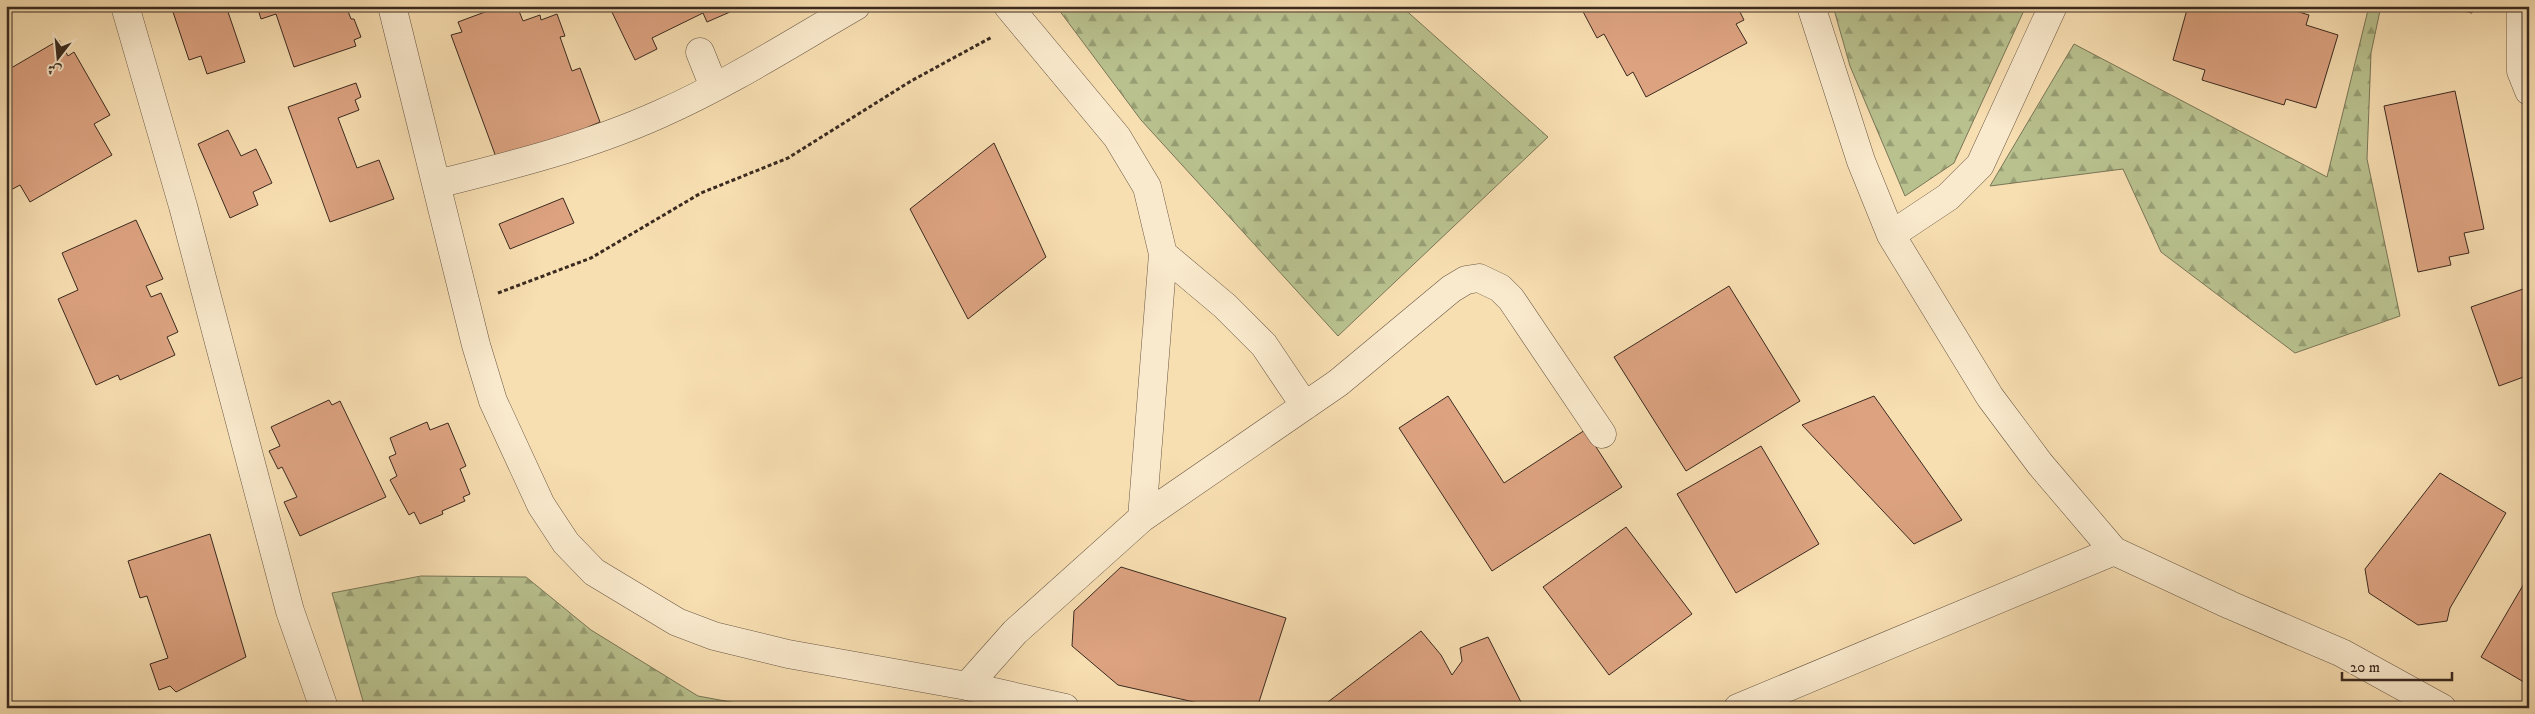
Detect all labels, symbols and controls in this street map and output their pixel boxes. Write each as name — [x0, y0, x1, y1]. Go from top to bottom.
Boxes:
north arrow — [32, 32, 82, 82]
text: ش — [45, 59, 64, 80]
scale bar — [2342, 649, 2452, 681]
text: 20 m — [2350, 658, 2380, 677]

